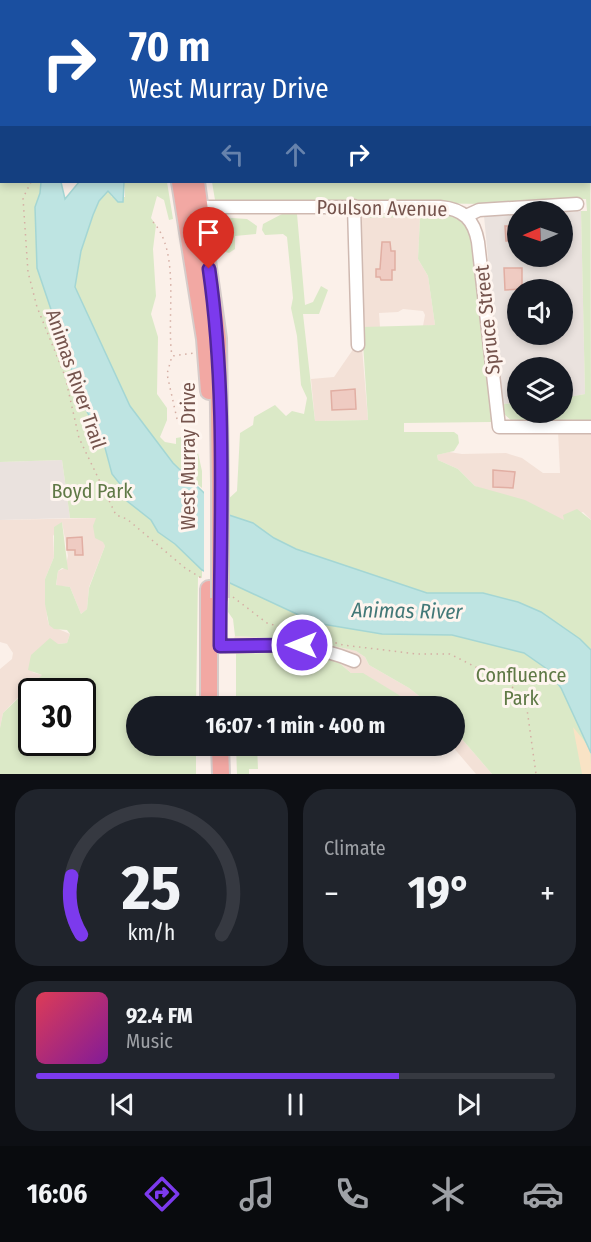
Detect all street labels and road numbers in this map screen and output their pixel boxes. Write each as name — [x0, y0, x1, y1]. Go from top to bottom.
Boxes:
street label: Poulson Avenue — [317, 195, 447, 221]
street label: Spruce Street — [469, 264, 505, 376]
street label: Animas River Trail — [41, 306, 111, 452]
street label: West Murray Drive — [176, 382, 200, 530]

